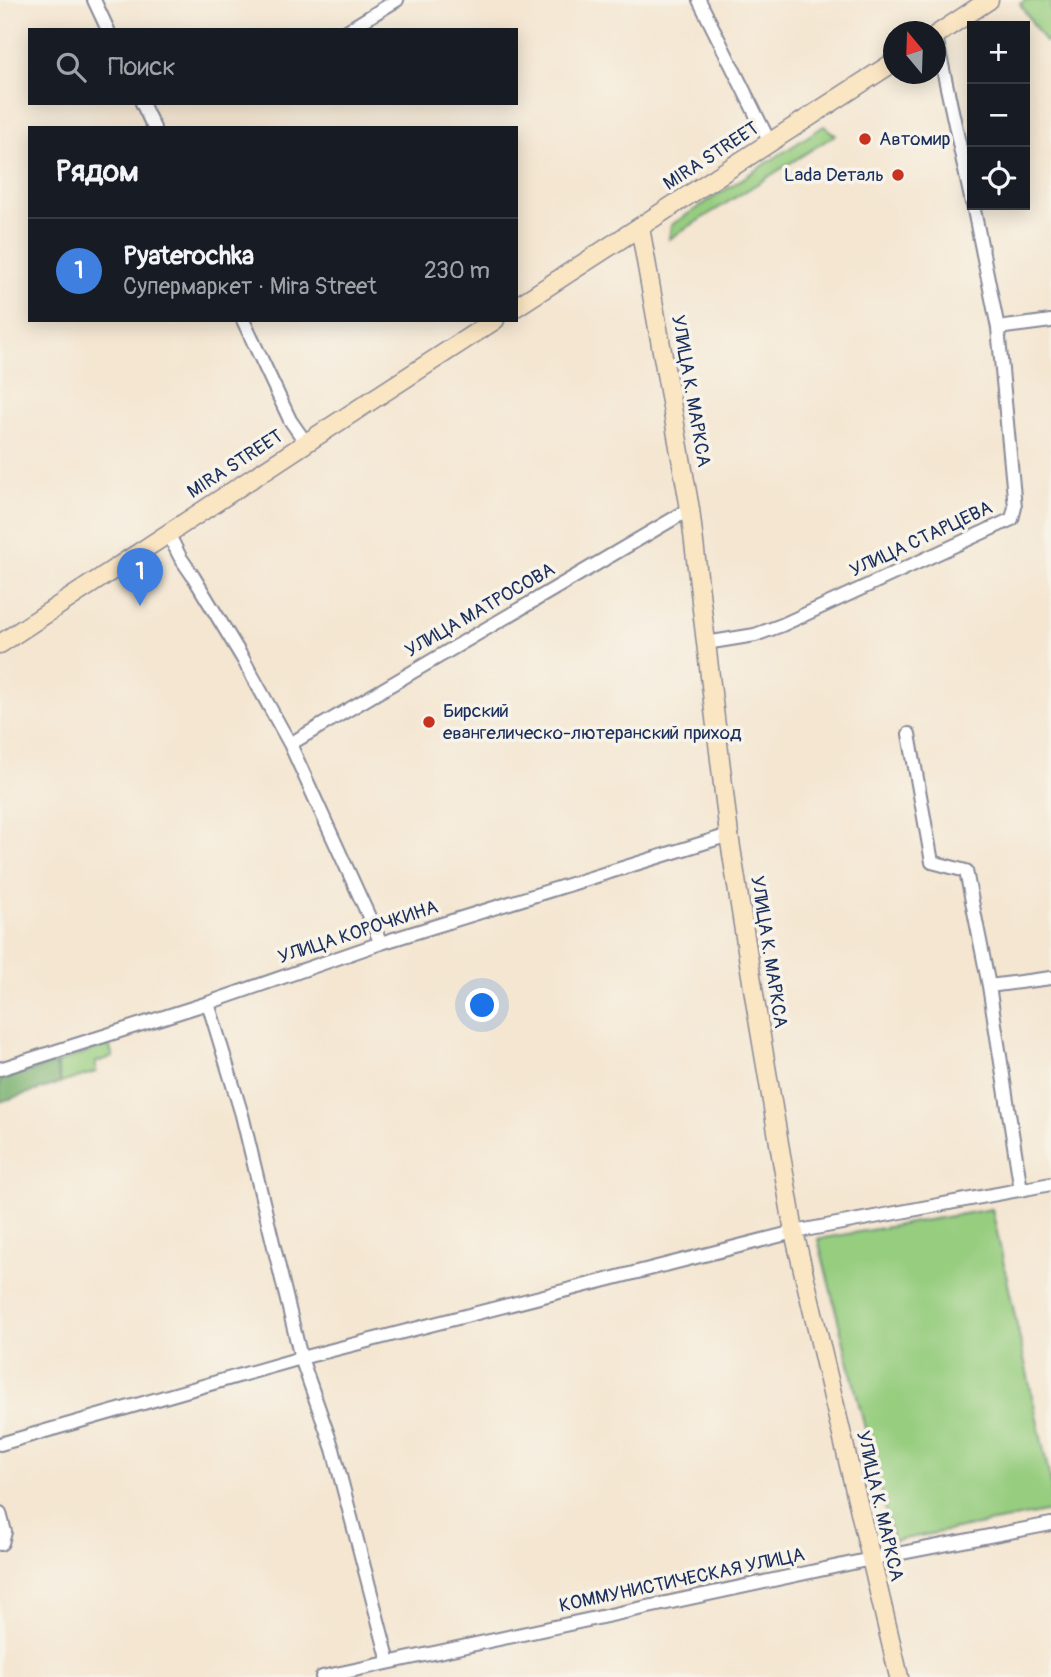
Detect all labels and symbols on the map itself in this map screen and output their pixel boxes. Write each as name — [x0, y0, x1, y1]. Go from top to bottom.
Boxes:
north arrow — [883, 21, 946, 84]
street label: MIRA STREET — [659, 116, 763, 196]
place label: Автомир — [879, 127, 950, 151]
marker: Автомир — [857, 131, 873, 147]
place label: Lada Dеталь — [784, 163, 884, 187]
marker: Lada Dеталь — [890, 167, 906, 183]
street label: УЛИЦА К. МАРКСА — [666, 313, 716, 469]
street label: MIRA STREET — [183, 424, 287, 504]
street label: УЛИЦА СТАРЦЕВА — [846, 495, 996, 583]
pin: 1 — [117, 548, 163, 606]
street label: УЛИЦА МАТРОСОВА — [401, 557, 559, 663]
place label: Бирский евангелическо-лютеранский приход — [443, 699, 742, 745]
marker: Бирский евангелическо-лютеранский приход — [421, 714, 437, 730]
street label: УЛИЦА К. МАРКСА — [745, 874, 793, 1030]
street label: УЛИЦА КОРОЧКИНА — [275, 895, 441, 969]
your location — [465, 988, 499, 1022]
street label: УЛИЦА К. МАРКСА — [851, 1428, 909, 1584]
street label: КОММУНИСТИЧЕСКАЯ УЛИЦА — [557, 1542, 807, 1618]

